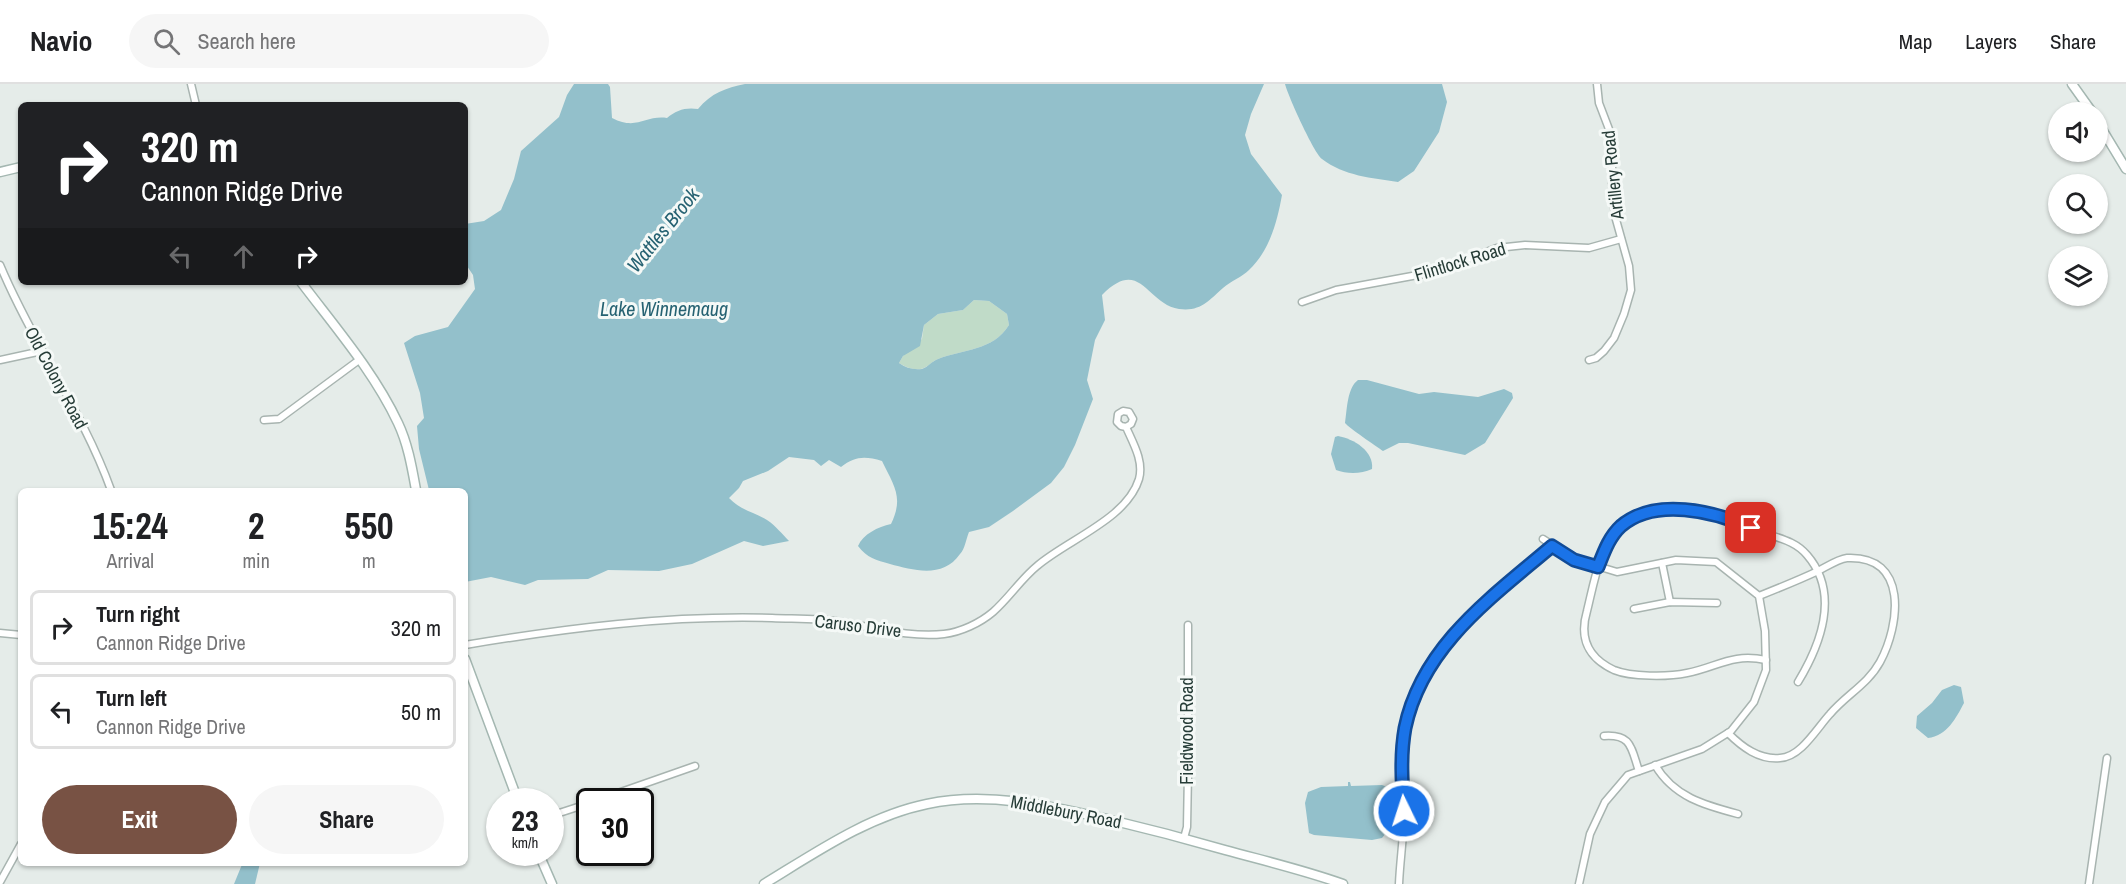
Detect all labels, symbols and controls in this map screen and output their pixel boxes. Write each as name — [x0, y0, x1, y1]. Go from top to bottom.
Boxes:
search box — [129, 14, 549, 68]
text: Navio — [30, 22, 93, 60]
icon: search — [150, 25, 183, 58]
text: Search here — [198, 26, 296, 56]
text: Map — [1899, 27, 1932, 56]
text: Layers — [1965, 27, 2017, 56]
text: Share — [2050, 27, 2096, 56]
map controls — [2048, 102, 2108, 306]
button: sound — [2048, 102, 2108, 162]
text: 320 m — [141, 119, 239, 175]
icon: right — [42, 126, 120, 204]
street label: Artillery Road — [1595, 129, 1630, 222]
text: Cannon Ridge Drive — [141, 173, 343, 209]
button: search — [2048, 174, 2108, 234]
water label: Wattles Brook — [620, 181, 706, 278]
street label: Flintlock Road — [1411, 236, 1509, 287]
icon: left — [164, 240, 197, 273]
icon: ahead — [227, 240, 260, 273]
icon: right — [290, 240, 323, 273]
button: layers — [2048, 246, 2108, 306]
water label: Lake Winnemaug — [600, 295, 728, 322]
street label: Old Colony Road — [19, 322, 94, 433]
text: 15:24 — [92, 502, 168, 550]
text: 2 — [248, 502, 264, 550]
text: 550 — [344, 502, 394, 550]
pin — [1725, 502, 1776, 553]
icon: arrive — [1734, 511, 1767, 544]
text: Arrival — [107, 547, 154, 574]
text: min — [242, 547, 270, 574]
text: m — [362, 547, 376, 574]
text: Turn right — [96, 599, 180, 629]
street label: Caruso Drive — [813, 608, 903, 643]
icon: right — [45, 611, 78, 644]
text: 320 m — [391, 613, 441, 643]
text: Cannon Ridge Drive — [96, 629, 246, 656]
street label: Fieldwood Road — [1174, 677, 1199, 785]
text: Turn left — [96, 683, 167, 713]
icon: left — [45, 695, 78, 728]
text: 50 m — [401, 697, 441, 727]
text: Cannon Ridge Drive — [96, 713, 246, 740]
position arrow — [1372, 779, 1436, 843]
button: Exit — [42, 785, 237, 854]
button: Share — [249, 785, 444, 854]
speed limit sign: 30 — [576, 788, 654, 866]
street label: Middlebury Road — [1009, 789, 1124, 835]
text: 23 — [511, 800, 539, 840]
text: km/h — [512, 832, 538, 853]

